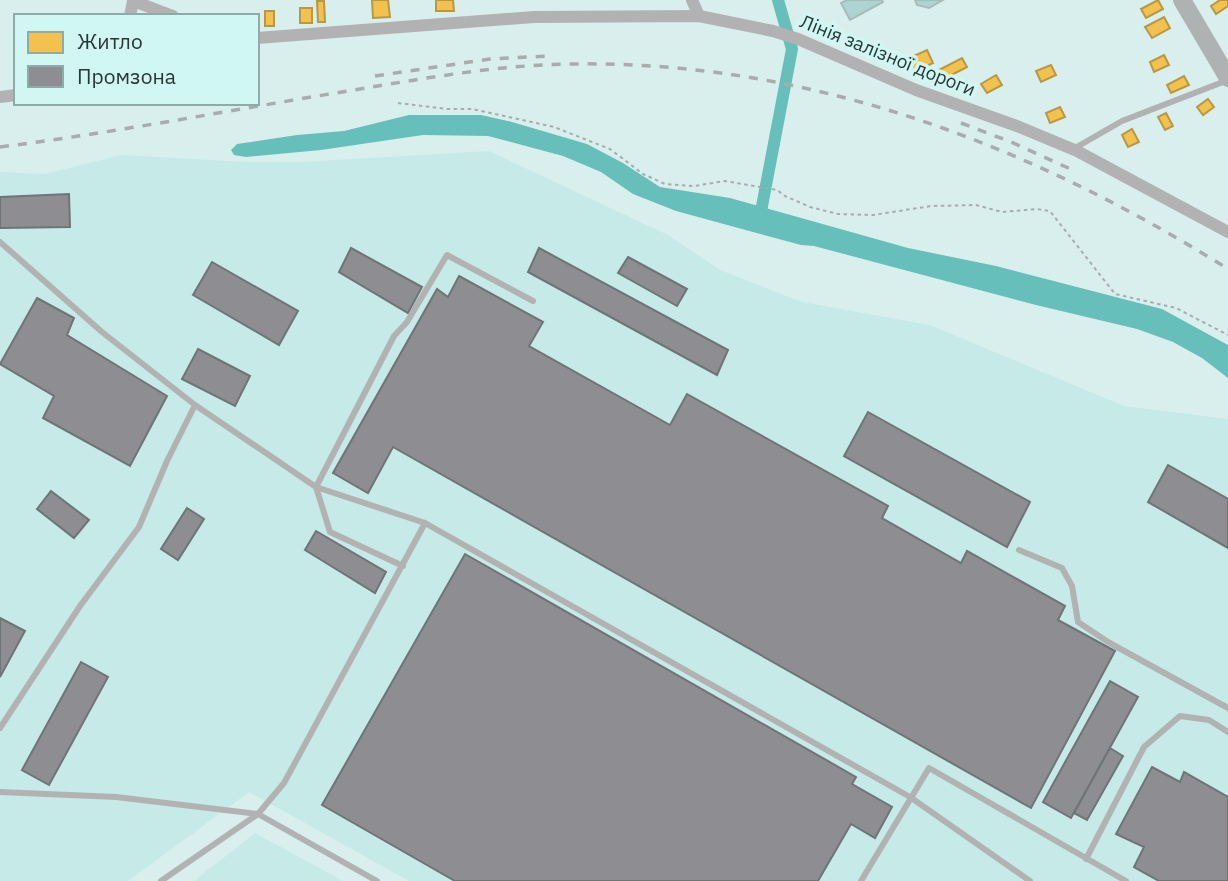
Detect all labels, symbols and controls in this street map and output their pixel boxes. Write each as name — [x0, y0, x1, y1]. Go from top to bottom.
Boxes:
street label: Лінія залізної дороги — [797, 9, 979, 101]
legend — [14, 14, 259, 105]
text: Житло — [77, 27, 143, 55]
text: Промзона — [77, 62, 176, 90]

